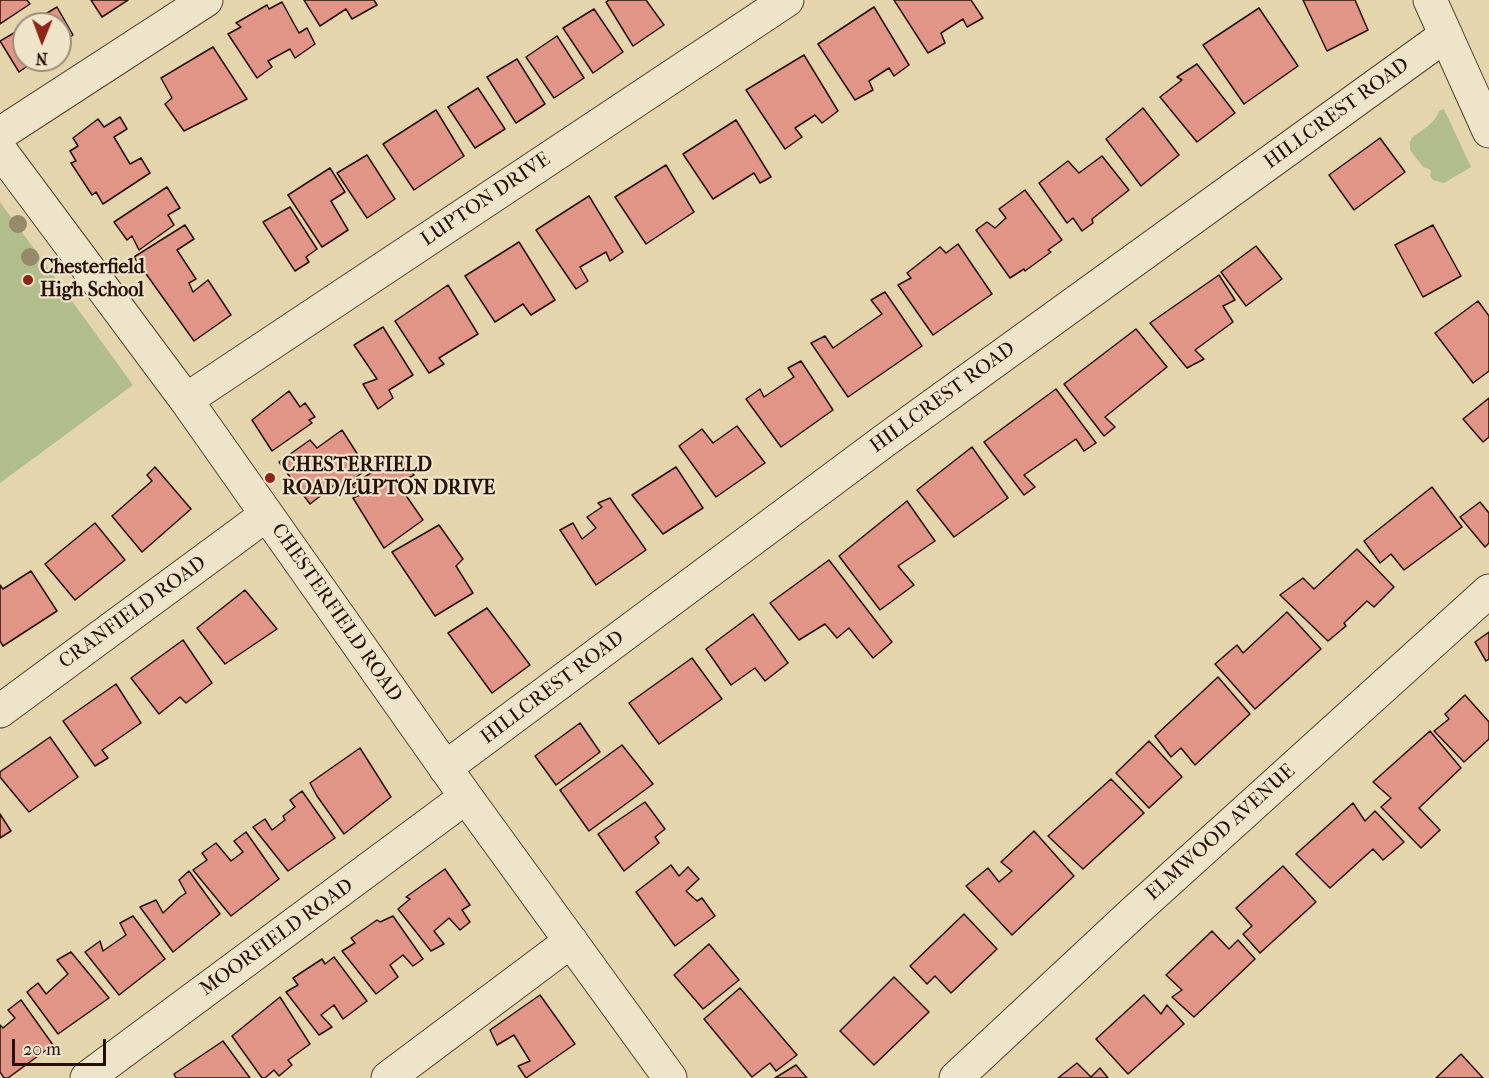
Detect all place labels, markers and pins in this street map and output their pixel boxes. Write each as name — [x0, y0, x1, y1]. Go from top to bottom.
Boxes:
place label: Chesterfield High School — [40, 256, 145, 303]
marker: Chesterfield High School — [21, 273, 35, 287]
place label: CHESTERFIELD ROAD/LUPTON DRIVE — [282, 454, 495, 501]
marker: CHESTERFIELD ROAD/LUPTON DRIVE — [263, 471, 277, 485]

